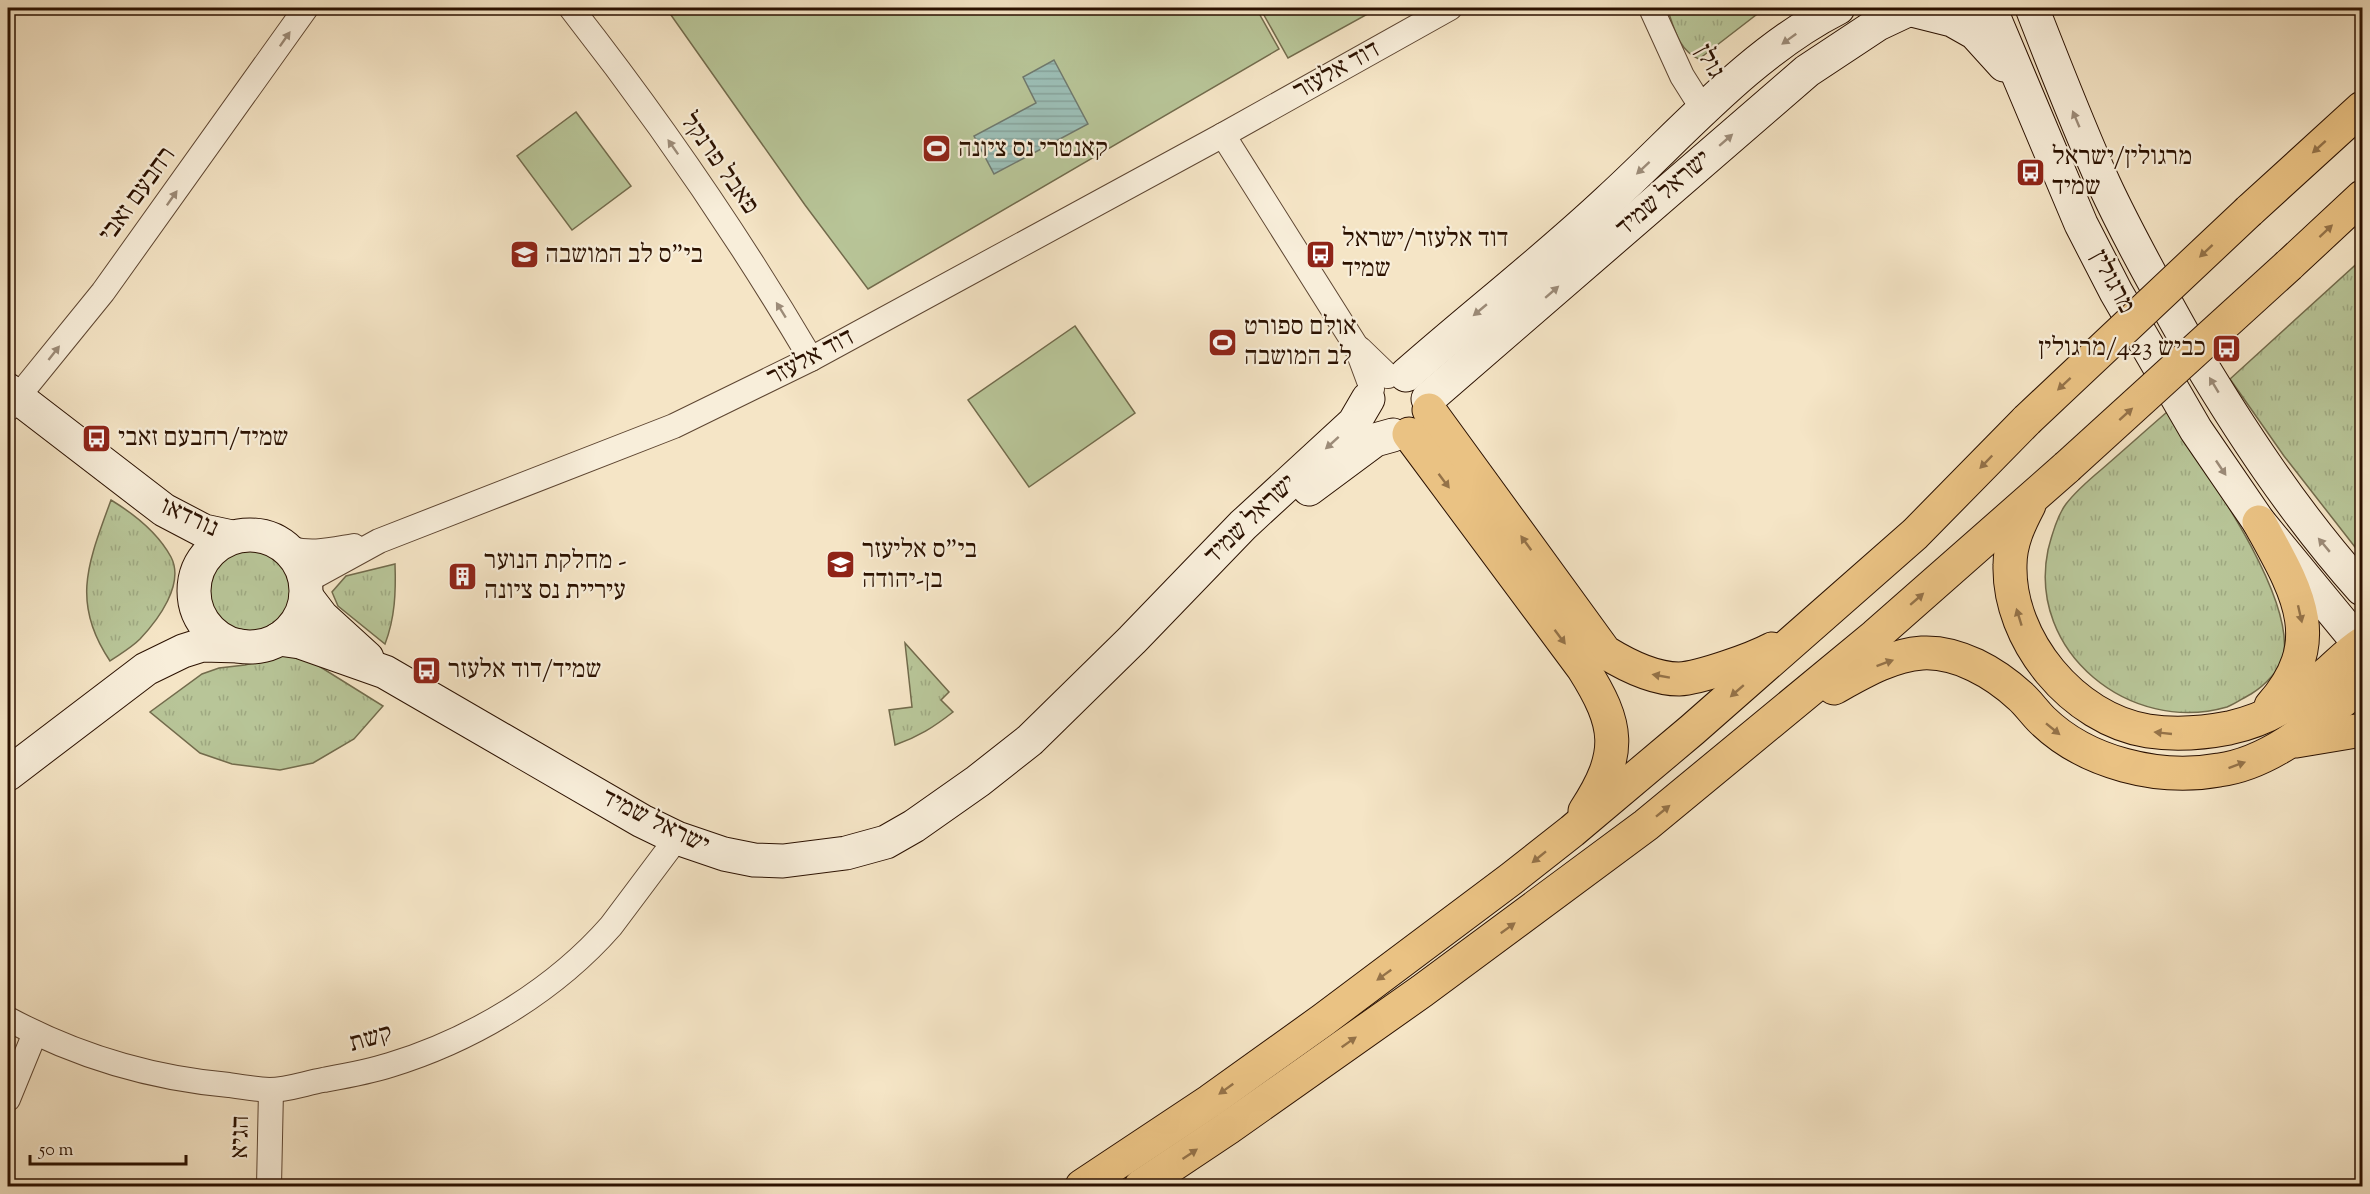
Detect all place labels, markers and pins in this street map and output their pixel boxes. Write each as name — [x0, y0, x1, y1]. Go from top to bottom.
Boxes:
place label: קאנטרי נס ציונה — [958, 131, 1108, 168]
sports icon: קאנטרי נס ציונה — [921, 133, 953, 165]
place label: מרגולין/ישראל שמיד — [2052, 139, 2192, 206]
bus stop icon: מרגולין/ישראל שמיד — [2015, 156, 2047, 188]
place label: דוד אלעזר/ישראל שמיד — [1342, 221, 1509, 288]
place label: בי"ס לב המושבה — [545, 237, 703, 274]
bus stop icon: דוד אלעזר/ישראל שמיד — [1305, 238, 1337, 270]
school or university icon: בי"ס לב המושבה — [508, 239, 540, 271]
place label: אולם ספורט לב המושבה — [1244, 309, 1357, 376]
sports icon: אולם ספורט לב המושבה — [1207, 326, 1239, 358]
place label: כביש 423/מרגולין — [2038, 330, 2206, 367]
bus stop icon: כביש 423/מרגולין — [2211, 332, 2243, 364]
place label: שמיד/רחבעם זאבי — [118, 420, 289, 457]
bus stop icon: שמיד/רחבעם זאבי — [81, 422, 113, 454]
place label: בי"ס אליעזר בן-יהודה — [862, 532, 977, 599]
place label: מחלקת הנוער - עיריית נס ציונה — [484, 543, 627, 610]
school or university icon: בי"ס אליעזר בן-יהודה — [825, 549, 857, 581]
building icon: מחלקת הנוער - עיריית נס ציונה — [447, 560, 479, 592]
place label: שמיד/דוד אלעזר — [448, 652, 601, 689]
bus stop icon: שמיד/דוד אלעזר — [411, 654, 443, 686]

